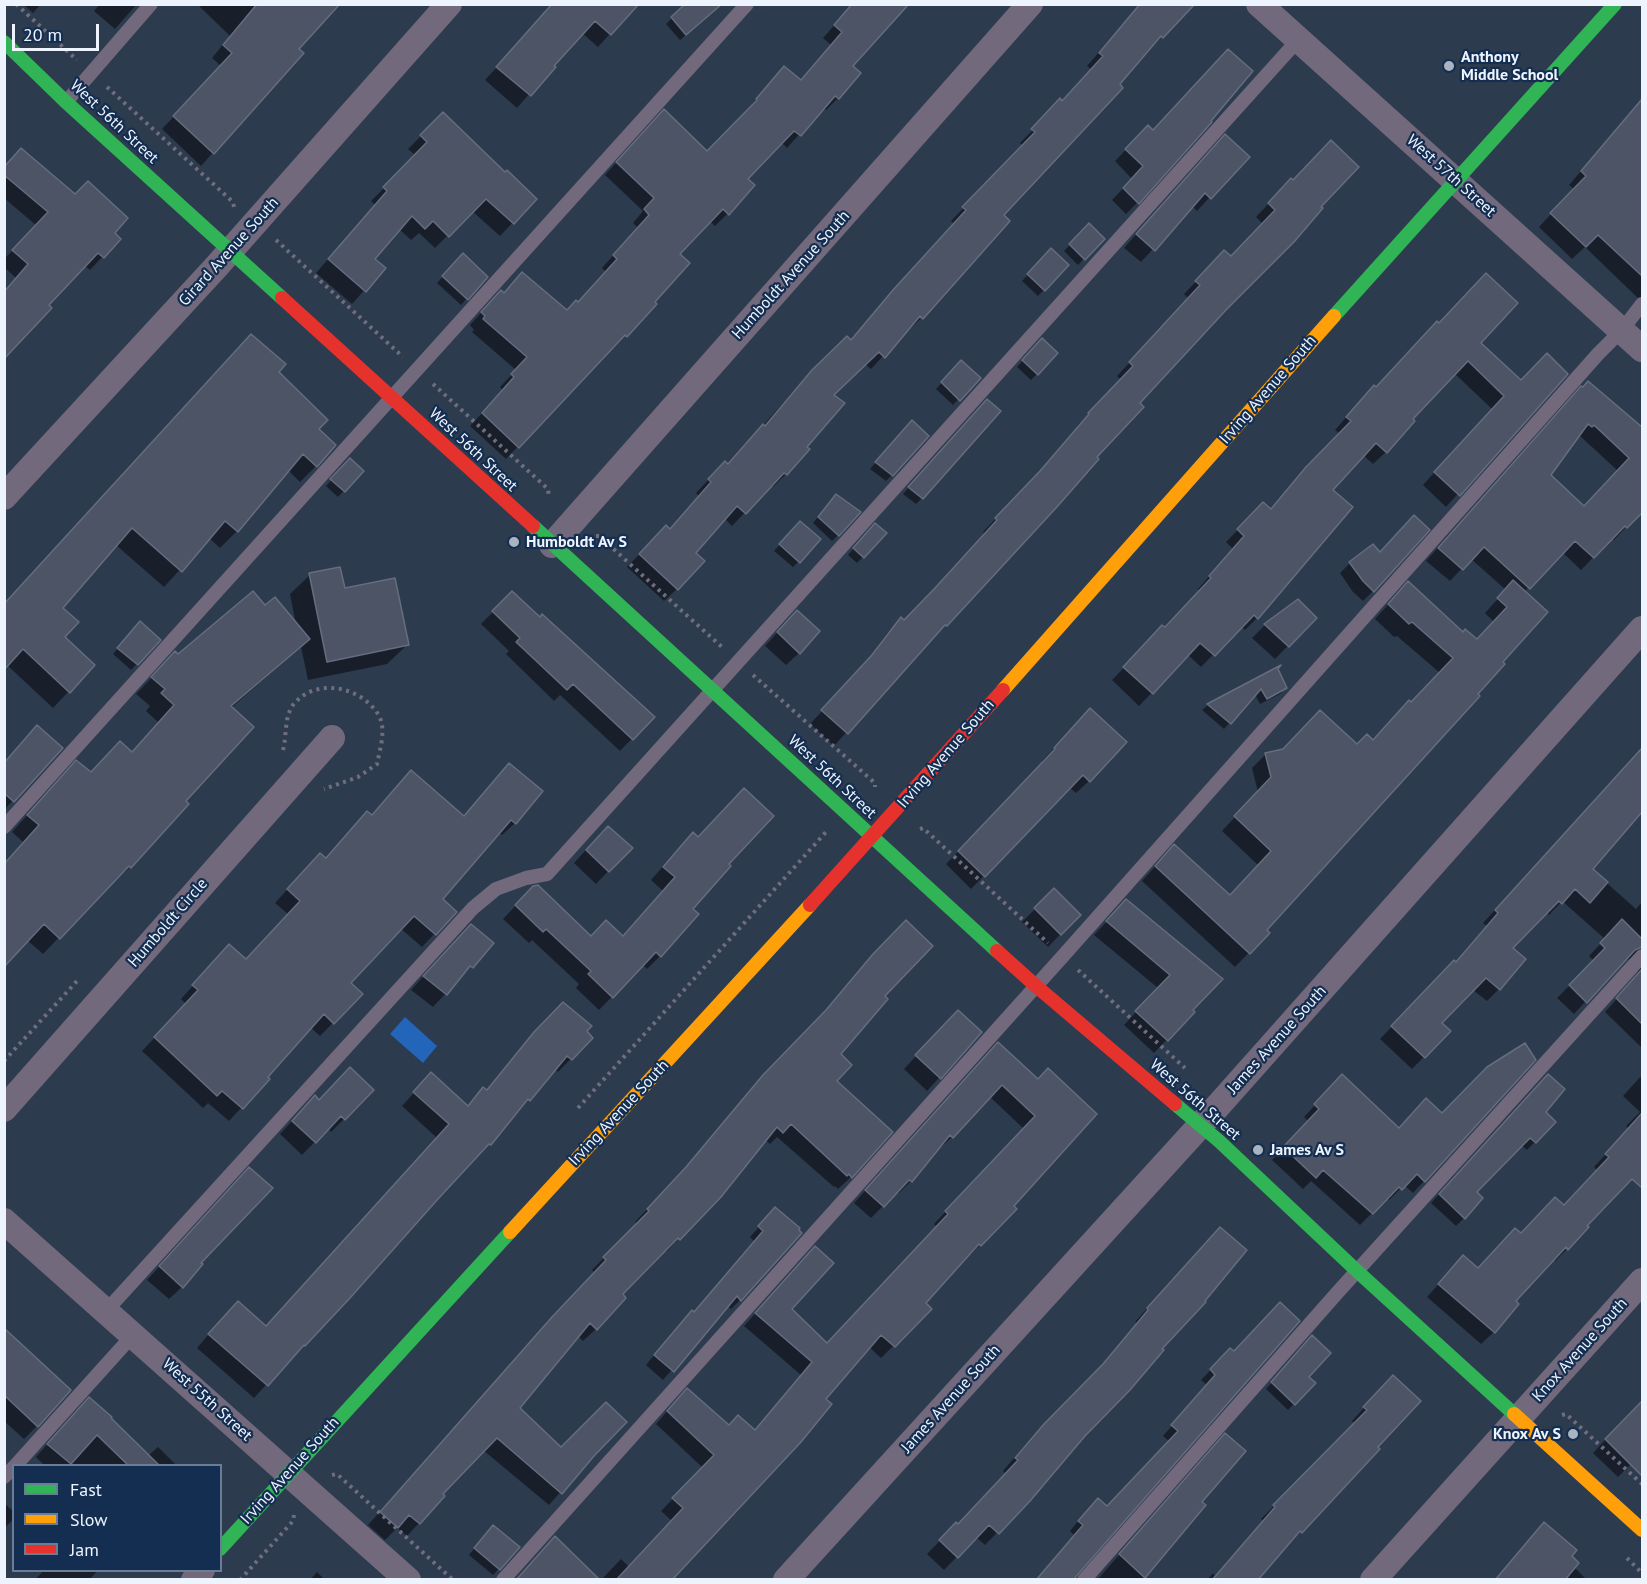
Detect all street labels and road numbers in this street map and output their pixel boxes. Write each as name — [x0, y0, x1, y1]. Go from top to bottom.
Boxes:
street label: West 56th Street — [66, 76, 162, 168]
street label: West 57th Street — [1402, 131, 1500, 221]
street label: Girard Avenue South — [175, 194, 283, 310]
street label: Humboldt Avenue South — [728, 207, 854, 343]
street label: Irving Avenue South — [1216, 332, 1320, 448]
street label: West 56th Street — [425, 404, 521, 496]
street label: Irving Avenue South — [894, 696, 998, 812]
street label: West 56th Street — [784, 731, 880, 823]
street label: Humboldt Circle — [124, 875, 212, 971]
street label: James Avenue South — [1223, 982, 1331, 1098]
street label: West 56th Street — [1146, 1055, 1244, 1145]
street label: Irving Avenue South — [565, 1056, 673, 1170]
street label: Knox Avenue South — [1528, 1294, 1632, 1406]
street label: James Avenue South — [897, 1341, 1005, 1457]
street label: West 55th Street — [158, 1355, 256, 1445]
street label: Irving Avenue South — [237, 1413, 343, 1529]

